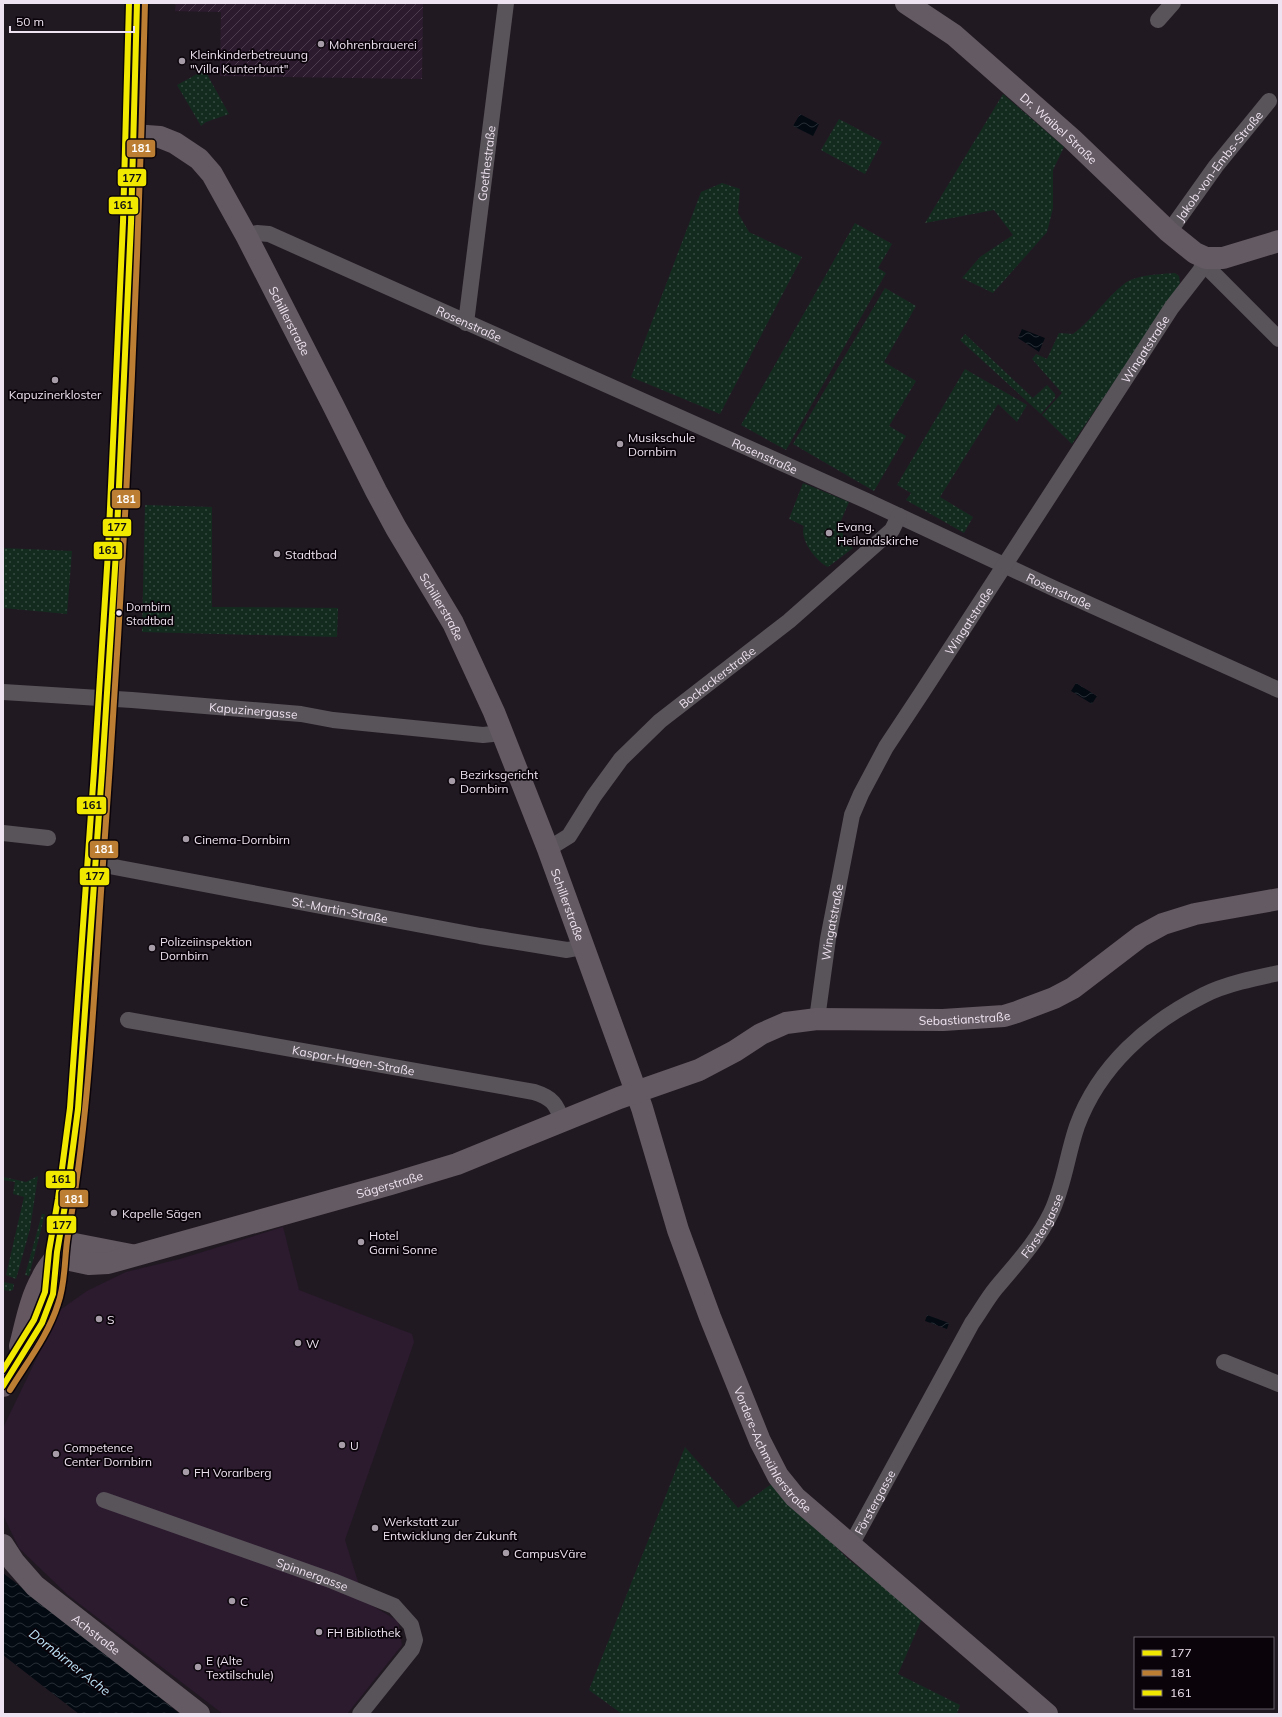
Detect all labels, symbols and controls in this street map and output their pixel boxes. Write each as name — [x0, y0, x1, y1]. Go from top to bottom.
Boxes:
scale bar — [10, 8, 134, 34]
text: 50 m — [16, 14, 44, 29]
place label: Mohrenbrauerei — [329, 37, 417, 52]
marker: Mohrenbrauerei — [316, 39, 326, 49]
place label: Kleinkinderbetreuung "Villa Kunterbunt" — [190, 47, 308, 76]
marker: Kleinkinderbetreuung "Villa Kunterbunt" — [177, 56, 187, 66]
street label: Dr. Waibel Straße — [1017, 90, 1101, 167]
street label: Jakob-von-Embs-Straße — [1172, 108, 1266, 224]
street label: Goethestraße — [474, 125, 498, 202]
line badge: 181 — [126, 139, 156, 158]
text: 181 — [131, 141, 151, 155]
line badge: 177 — [117, 168, 147, 187]
text: 177 — [122, 171, 142, 185]
line badge: 161 — [108, 196, 139, 215]
text: 161 — [113, 198, 133, 212]
street label: Schillerstraße — [266, 284, 314, 358]
street label: Rosenstraße — [434, 302, 504, 345]
street label: Wingatstraße — [1117, 312, 1172, 386]
marker: Kapuzinerkloster — [50, 375, 60, 385]
place label: Kapuzinerkloster — [9, 387, 102, 402]
place label: Musikschule Dornbirn — [628, 430, 695, 459]
street label: Rosenstraße — [730, 434, 800, 477]
marker: Musikschule Dornbirn — [615, 439, 625, 449]
line badge: 181 — [111, 489, 141, 509]
text: 181 — [116, 492, 136, 506]
line badge: 177 — [102, 518, 132, 537]
place label: Evang. Heilandskirche — [837, 519, 919, 548]
text: 177 — [107, 520, 127, 534]
marker: Evang. Heilandskirche — [824, 528, 834, 538]
line badge: 161 — [93, 541, 123, 560]
text: 161 — [98, 543, 118, 557]
place label: Stadtbad — [285, 547, 337, 562]
marker: Stadtbad — [272, 549, 282, 559]
street label: Rosenstraße — [1024, 569, 1094, 612]
street label: Schillerstraße — [417, 570, 467, 643]
street label: Wingatstraße — [941, 584, 996, 657]
place label: Dornbirn Stadtbad — [126, 600, 174, 628]
marker: Dornbirn Stadtbad — [114, 608, 124, 618]
street label: Bockackerstraße — [676, 643, 758, 711]
street label: Kapuzinergasse — [208, 699, 298, 721]
place label: Bezirksgericht Dornbirn — [460, 767, 538, 796]
marker: Bezirksgericht Dornbirn — [447, 776, 457, 786]
line badge: 161 — [76, 796, 107, 815]
text: 161 — [82, 798, 102, 812]
place label: Cinema-Dornbirn — [194, 832, 290, 847]
marker: Cinema-Dornbirn — [181, 834, 191, 844]
line badge: 181 — [89, 840, 119, 859]
text: 181 — [94, 842, 114, 856]
street label: Schillerstraße — [548, 866, 588, 943]
line badge: 177 — [79, 867, 110, 886]
text: 177 — [85, 869, 105, 883]
street label: Wingatstraße — [818, 883, 846, 961]
street label: St.-Martin-Straße — [290, 893, 389, 926]
place label: Polizeiinspektion Dornbirn — [160, 934, 252, 963]
marker: Polizeiinspektion Dornbirn — [147, 943, 157, 953]
street label: Sebastianstraße — [919, 1007, 1012, 1028]
street label: Kaspar-Hagen-Straße — [291, 1042, 416, 1078]
street label: Sägerstraße — [354, 1167, 424, 1201]
line badge: 161 — [45, 1170, 76, 1189]
text: 161 — [51, 1172, 71, 1186]
line badge: 181 — [59, 1189, 89, 1208]
text: 181 — [64, 1192, 84, 1206]
street label: Förstergasse — [1017, 1192, 1066, 1260]
place label: Kapelle Sägen — [122, 1206, 201, 1221]
marker: Kapelle Sägen — [109, 1208, 119, 1218]
line badge: 177 — [46, 1215, 77, 1234]
text: 177 — [52, 1218, 72, 1232]
place label: Hotel Garni Sonne — [369, 1228, 437, 1257]
marker: Hotel Garni Sonne — [356, 1237, 366, 1247]
place label: S — [107, 1312, 114, 1327]
marker: S — [94, 1314, 104, 1324]
place label: W — [306, 1336, 319, 1351]
marker: W — [293, 1338, 303, 1348]
street label: Vordere-Achmühlerstraße — [731, 1384, 815, 1515]
place label: U — [350, 1438, 359, 1453]
place label: Competence Center Dornbirn — [64, 1440, 152, 1469]
marker: U — [337, 1440, 347, 1450]
marker: Competence Center Dornbirn — [51, 1449, 61, 1459]
place label: FH Vorarlberg — [194, 1465, 272, 1480]
marker: FH Vorarlberg — [181, 1467, 191, 1477]
street label: Förstergasse — [851, 1467, 898, 1537]
place label: Werkstatt zur Entwicklung der Zukunft — [383, 1514, 517, 1543]
marker: Werkstatt zur Entwicklung der Zukunft — [370, 1523, 380, 1533]
place label: CampusVäre — [514, 1546, 586, 1561]
marker: CampusVäre — [501, 1548, 511, 1558]
street label: Spinnergasse — [274, 1554, 350, 1594]
place label: C — [240, 1594, 248, 1609]
marker: C — [227, 1596, 237, 1606]
street label: Achstraße — [69, 1610, 124, 1658]
water label: Dornbirner Ache — [26, 1625, 114, 1699]
place label: FH Bibliothek — [327, 1625, 402, 1640]
marker: FH Bibliothek — [314, 1627, 324, 1637]
legend — [1134, 1637, 1274, 1709]
text: 177 — [1170, 1645, 1192, 1660]
place label: E (Alte Textilschule) — [206, 1653, 274, 1682]
marker: E (Alte Textilschule) — [193, 1662, 203, 1672]
text: 181 — [1170, 1665, 1192, 1680]
text: 161 — [1170, 1685, 1192, 1700]

